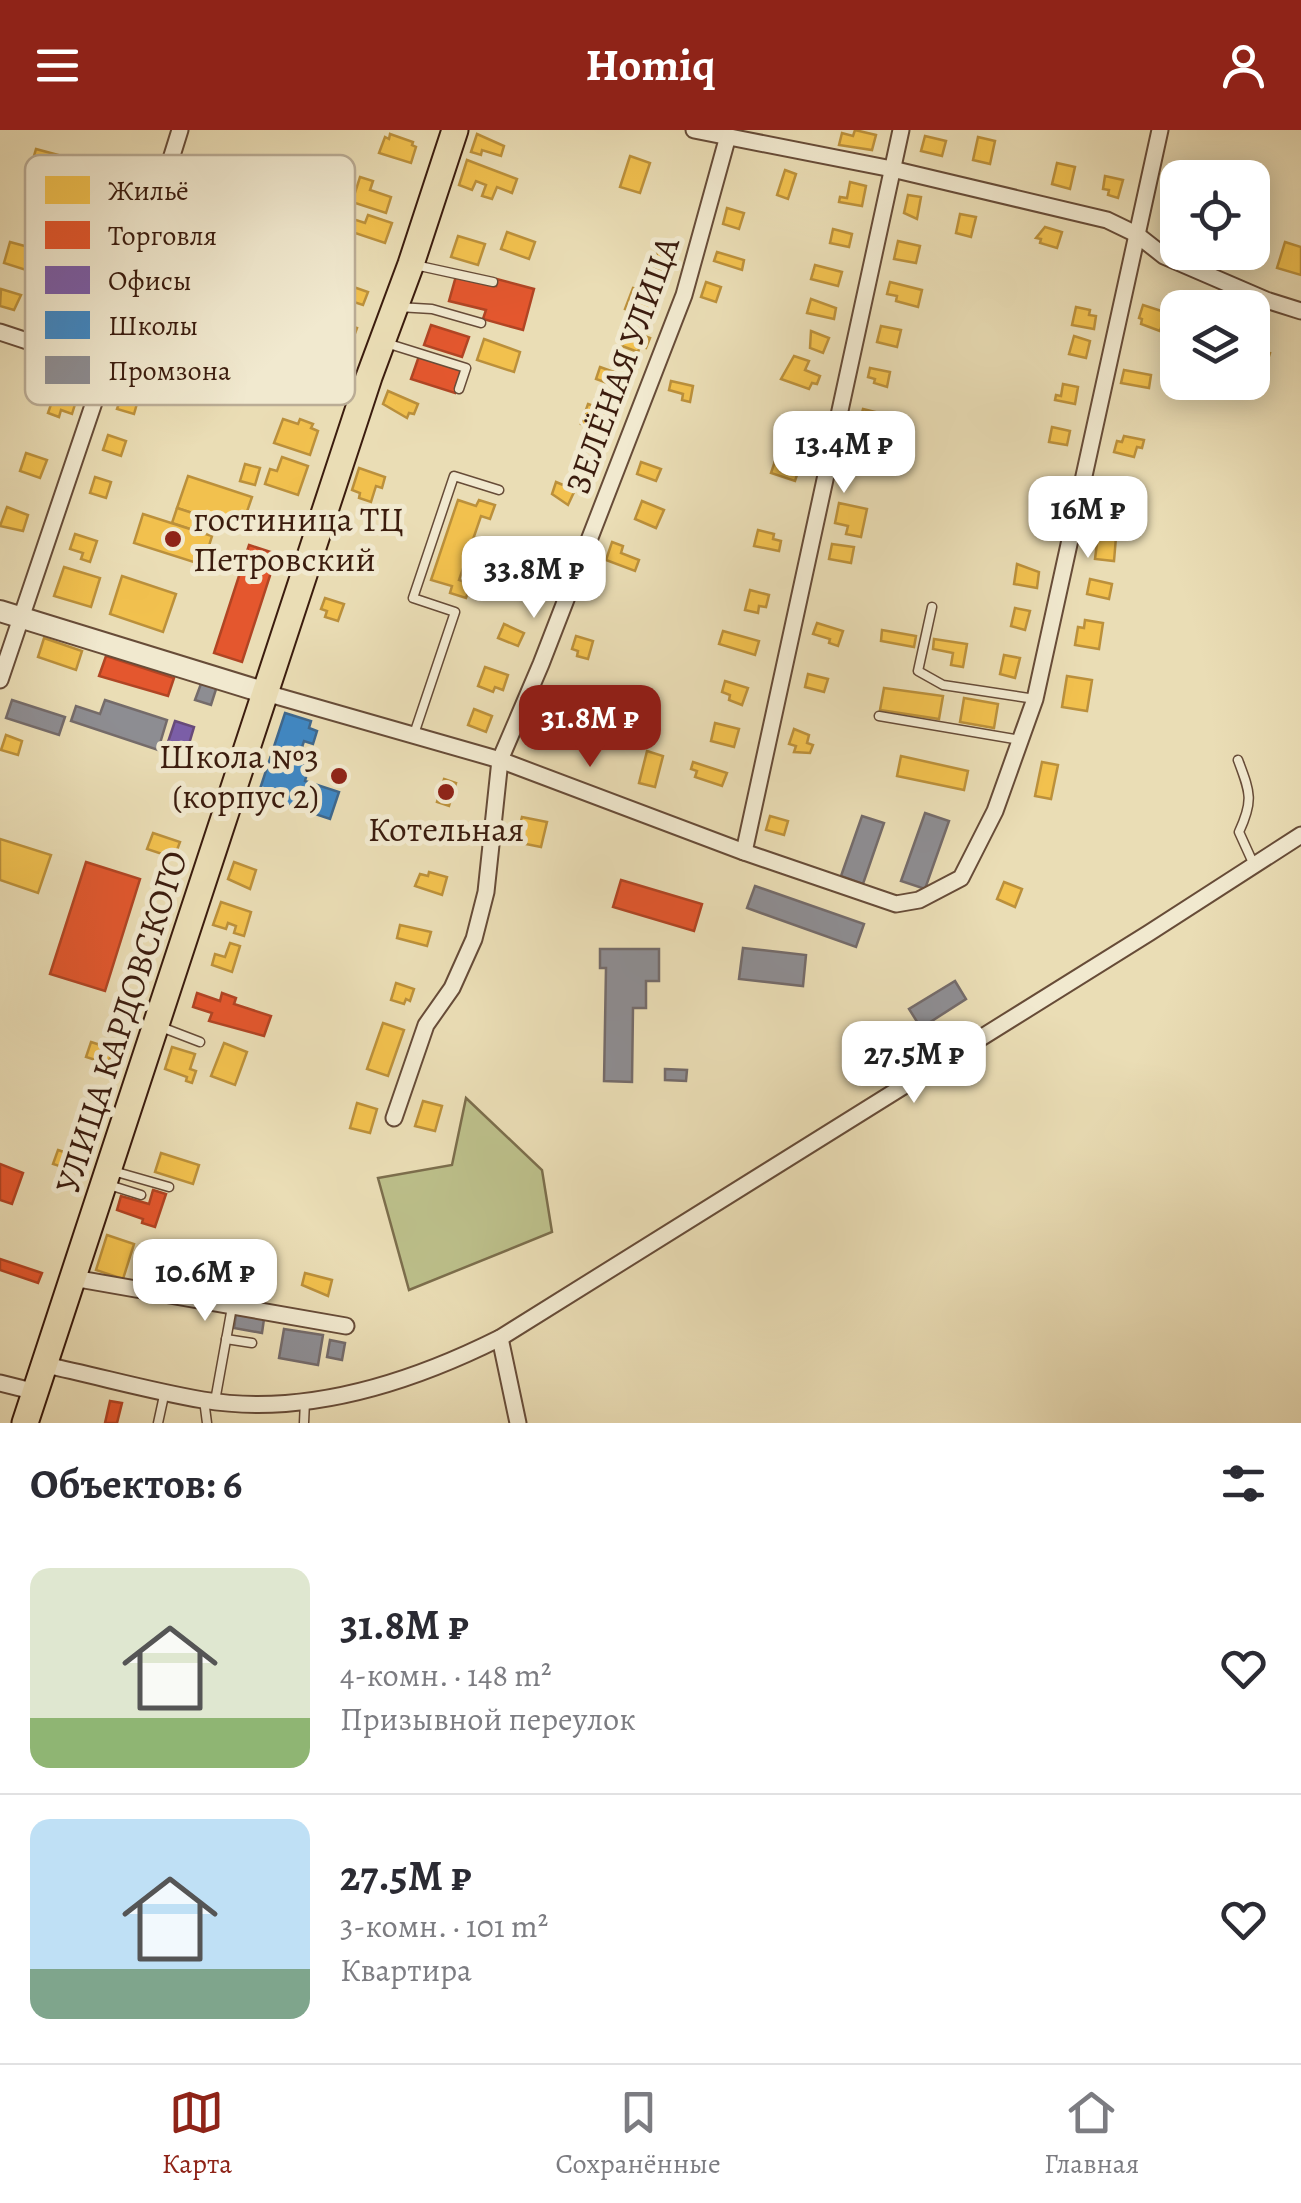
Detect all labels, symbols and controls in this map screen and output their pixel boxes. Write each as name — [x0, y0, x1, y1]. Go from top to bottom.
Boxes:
text: Homiq — [585, 34, 716, 96]
icon: menu — [30, 38, 85, 93]
icon: person — [1216, 38, 1271, 93]
legend — [25, 155, 355, 405]
map controls — [1160, 160, 1270, 400]
button: locate — [1160, 160, 1270, 270]
text: Жильё — [108, 172, 189, 210]
text: Торговля — [108, 217, 217, 255]
street label: ЗЕЛЁНАЯ УЛИЦА — [553, 229, 691, 500]
text: Офисы — [108, 262, 192, 300]
button: layers — [1160, 290, 1270, 400]
text: Школы — [108, 307, 198, 345]
text: Промзона — [108, 352, 231, 390]
pin: 13.4M ₽ — [752, 411, 936, 496]
text: 13.4M ₽ — [795, 421, 893, 465]
pin: 16M ₽ — [1018, 476, 1158, 561]
text: 16M ₽ — [1050, 486, 1126, 530]
place label: гостиница ТЦ Петровский — [193, 495, 404, 583]
marker: гостиница ТЦ Петровский — [162, 528, 184, 550]
pin: 33.8M ₽ — [442, 536, 626, 621]
text: 33.8M ₽ — [484, 546, 584, 590]
pin: 31.8M ₽ — [498, 685, 682, 770]
text: 31.8M ₽ — [541, 695, 639, 739]
place label: Школа №3 (корпус 2) — [159, 732, 319, 820]
marker: Школа №3 (корпус 2) — [328, 765, 350, 787]
marker: Котельная — [435, 781, 457, 803]
place label: Котельная — [368, 805, 524, 853]
street label: УЛИЦА КАРДОВСКОГО — [43, 845, 199, 1199]
pin: 27.5M ₽ — [822, 1021, 1006, 1106]
text: 27.5M ₽ — [864, 1031, 964, 1075]
pin: 10.6M ₽ — [113, 1239, 297, 1324]
text: 10.6M ₽ — [155, 1249, 255, 1293]
text: Объектов: 6 — [30, 1455, 242, 1512]
icon: filters — [1216, 1456, 1271, 1511]
text: 31.8M ₽ — [340, 1596, 469, 1653]
icon: home — [110, 1608, 230, 1728]
icon: heart — [1216, 1641, 1271, 1696]
text: 4-комн. · 148 m² — [340, 1653, 551, 1697]
text: Призывной переулок — [340, 1697, 636, 1741]
text: 27.5M ₽ — [340, 1847, 472, 1904]
icon: home — [110, 1859, 230, 1979]
icon: heart — [1216, 1892, 1271, 1947]
text: 3-комн. · 101 m² — [340, 1904, 548, 1948]
text: Квартира — [340, 1948, 472, 1992]
tab: Карта — [162, 2085, 232, 2183]
tab: Сохранённые — [556, 2085, 721, 2183]
tab: Главная — [1044, 2085, 1139, 2183]

